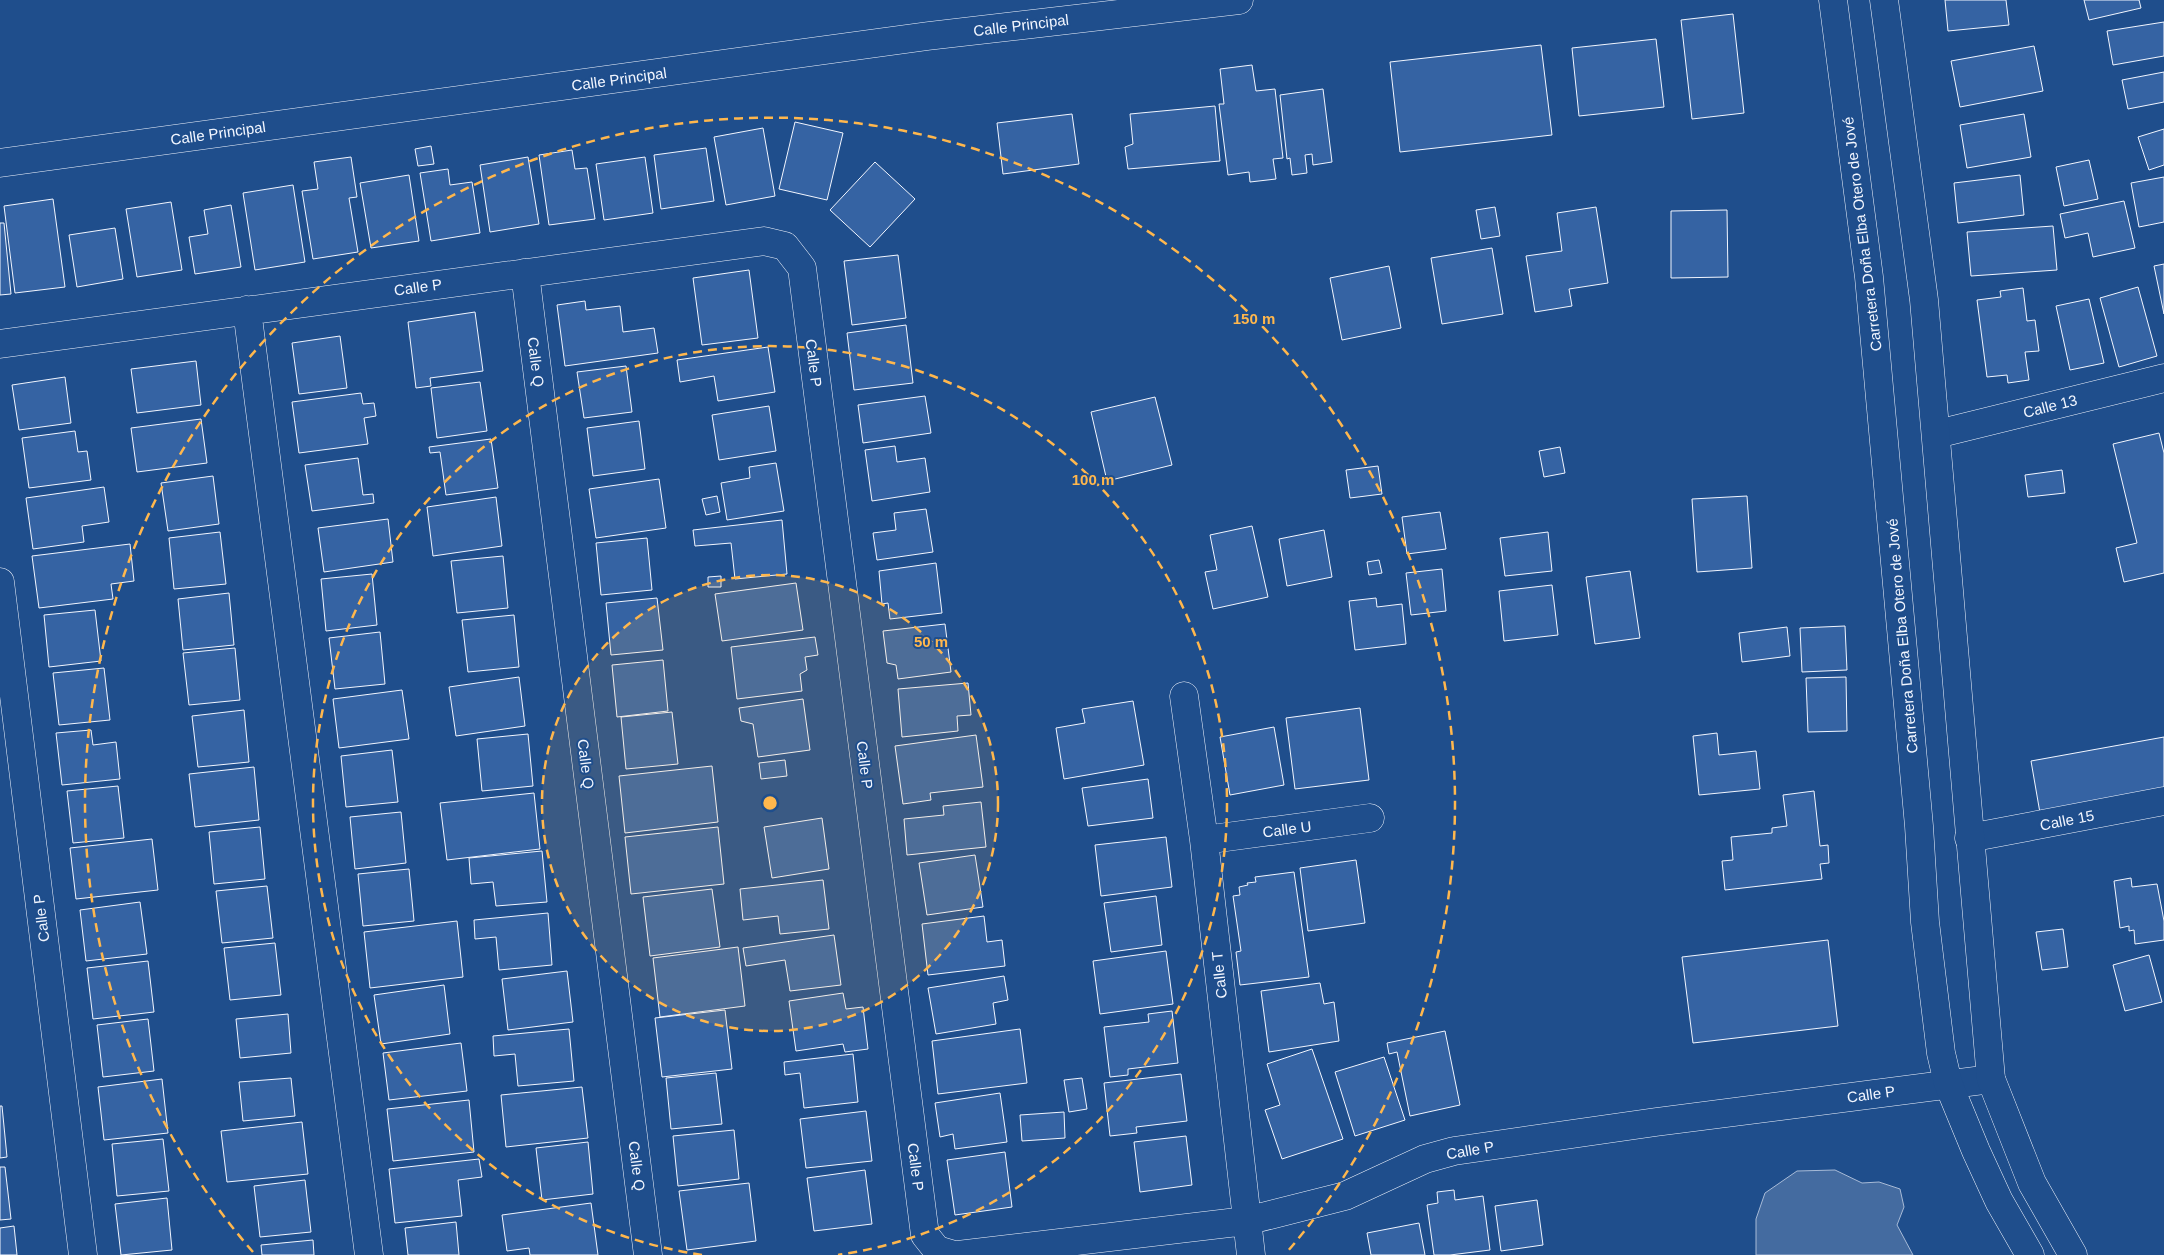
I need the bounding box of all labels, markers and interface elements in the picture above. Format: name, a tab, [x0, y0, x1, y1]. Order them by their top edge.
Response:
street label: Calle Principal	[972, 11, 1070, 39]
street label: Calle Principal	[570, 64, 668, 94]
street label: Carretera Doña Elba Otero de Jové	[1839, 116, 1885, 352]
street label: Calle Principal	[169, 118, 267, 148]
street label: Calle P	[393, 275, 443, 299]
text: 150 m	[1233, 310, 1275, 327]
street label: Calle Q	[525, 336, 547, 388]
street label: Calle P	[803, 338, 825, 388]
street label: Calle 13	[2021, 391, 2079, 421]
text: 100 m	[1072, 471, 1114, 488]
street label: Carretera Doña Elba Otero de Jové	[1883, 518, 1921, 754]
text: 50 m	[914, 633, 948, 650]
street label: Calle Q	[575, 738, 597, 790]
street label: Calle P	[854, 740, 876, 790]
centre of rings	[761, 794, 779, 812]
street label: Calle 15	[2038, 806, 2096, 834]
street label: Calle U	[1262, 818, 1312, 840]
street label: Calle P	[30, 893, 52, 943]
street label: Calle T	[1208, 951, 1230, 999]
street label: Calle P	[1846, 1082, 1896, 1106]
street label: Calle P	[1445, 1137, 1495, 1163]
street label: Calle Q	[626, 1140, 648, 1192]
street label: Calle P	[905, 1142, 927, 1192]

